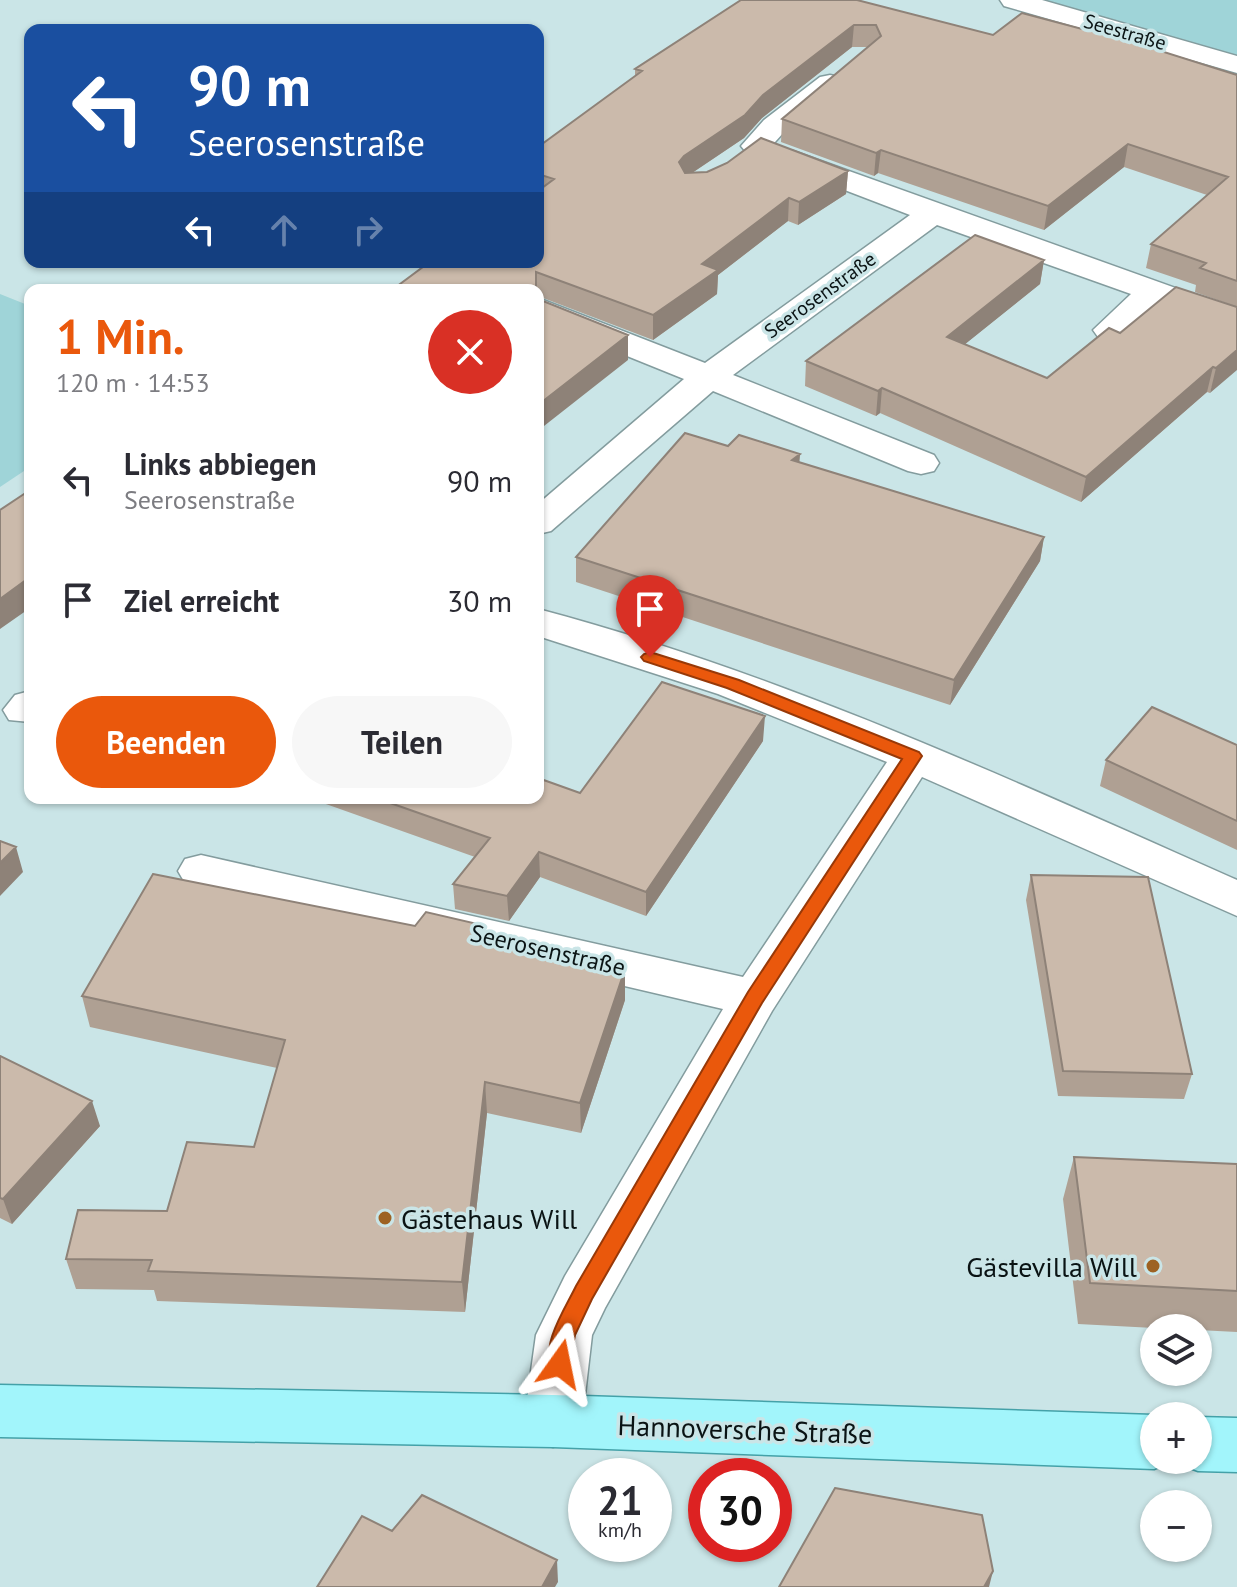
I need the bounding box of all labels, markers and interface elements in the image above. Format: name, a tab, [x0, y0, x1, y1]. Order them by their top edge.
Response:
street label: Seestraße	[1081, 8, 1169, 56]
text: 90 m	[188, 49, 311, 121]
icon: left	[56, 56, 160, 160]
text: Seerosenstraße	[188, 119, 425, 166]
icon: left	[178, 208, 222, 252]
icon: ahead	[262, 208, 306, 252]
icon: right	[346, 208, 390, 252]
street label: Seerosenstraße	[759, 246, 881, 344]
text: 1 Min.	[56, 305, 185, 367]
button: close	[428, 310, 512, 394]
text: 120 m · 14:53	[56, 366, 210, 399]
text: Links abbiegen	[124, 444, 317, 483]
icon: left	[56, 458, 100, 502]
text: 90 m	[447, 461, 512, 500]
text: Seerosenstraße	[124, 483, 295, 516]
pin	[616, 575, 684, 657]
icon: arrive	[56, 578, 100, 622]
text: Ziel erreicht	[124, 581, 279, 620]
text: 30 m	[447, 581, 512, 620]
icon: arrive	[628, 587, 672, 631]
button: Beenden	[56, 696, 276, 788]
button: Teilen	[292, 696, 512, 788]
street label: Seerosenstraße	[468, 917, 628, 983]
place label: Gästehaus Will	[401, 1200, 577, 1237]
marker: Gästehaus Will	[376, 1209, 394, 1227]
place label: Gästevilla Will	[966, 1248, 1137, 1285]
marker: Gästevilla Will	[1144, 1257, 1162, 1275]
map controls	[1140, 1314, 1212, 1562]
button: layers	[1140, 1314, 1212, 1386]
position arrow	[518, 1322, 602, 1406]
button: +	[1140, 1402, 1212, 1474]
street label: Hannoversche Straße	[617, 1406, 873, 1452]
speed limit sign: 30	[688, 1458, 792, 1562]
text: 21	[597, 1474, 643, 1526]
button: −	[1140, 1490, 1212, 1562]
text: km/h	[598, 1517, 642, 1543]

